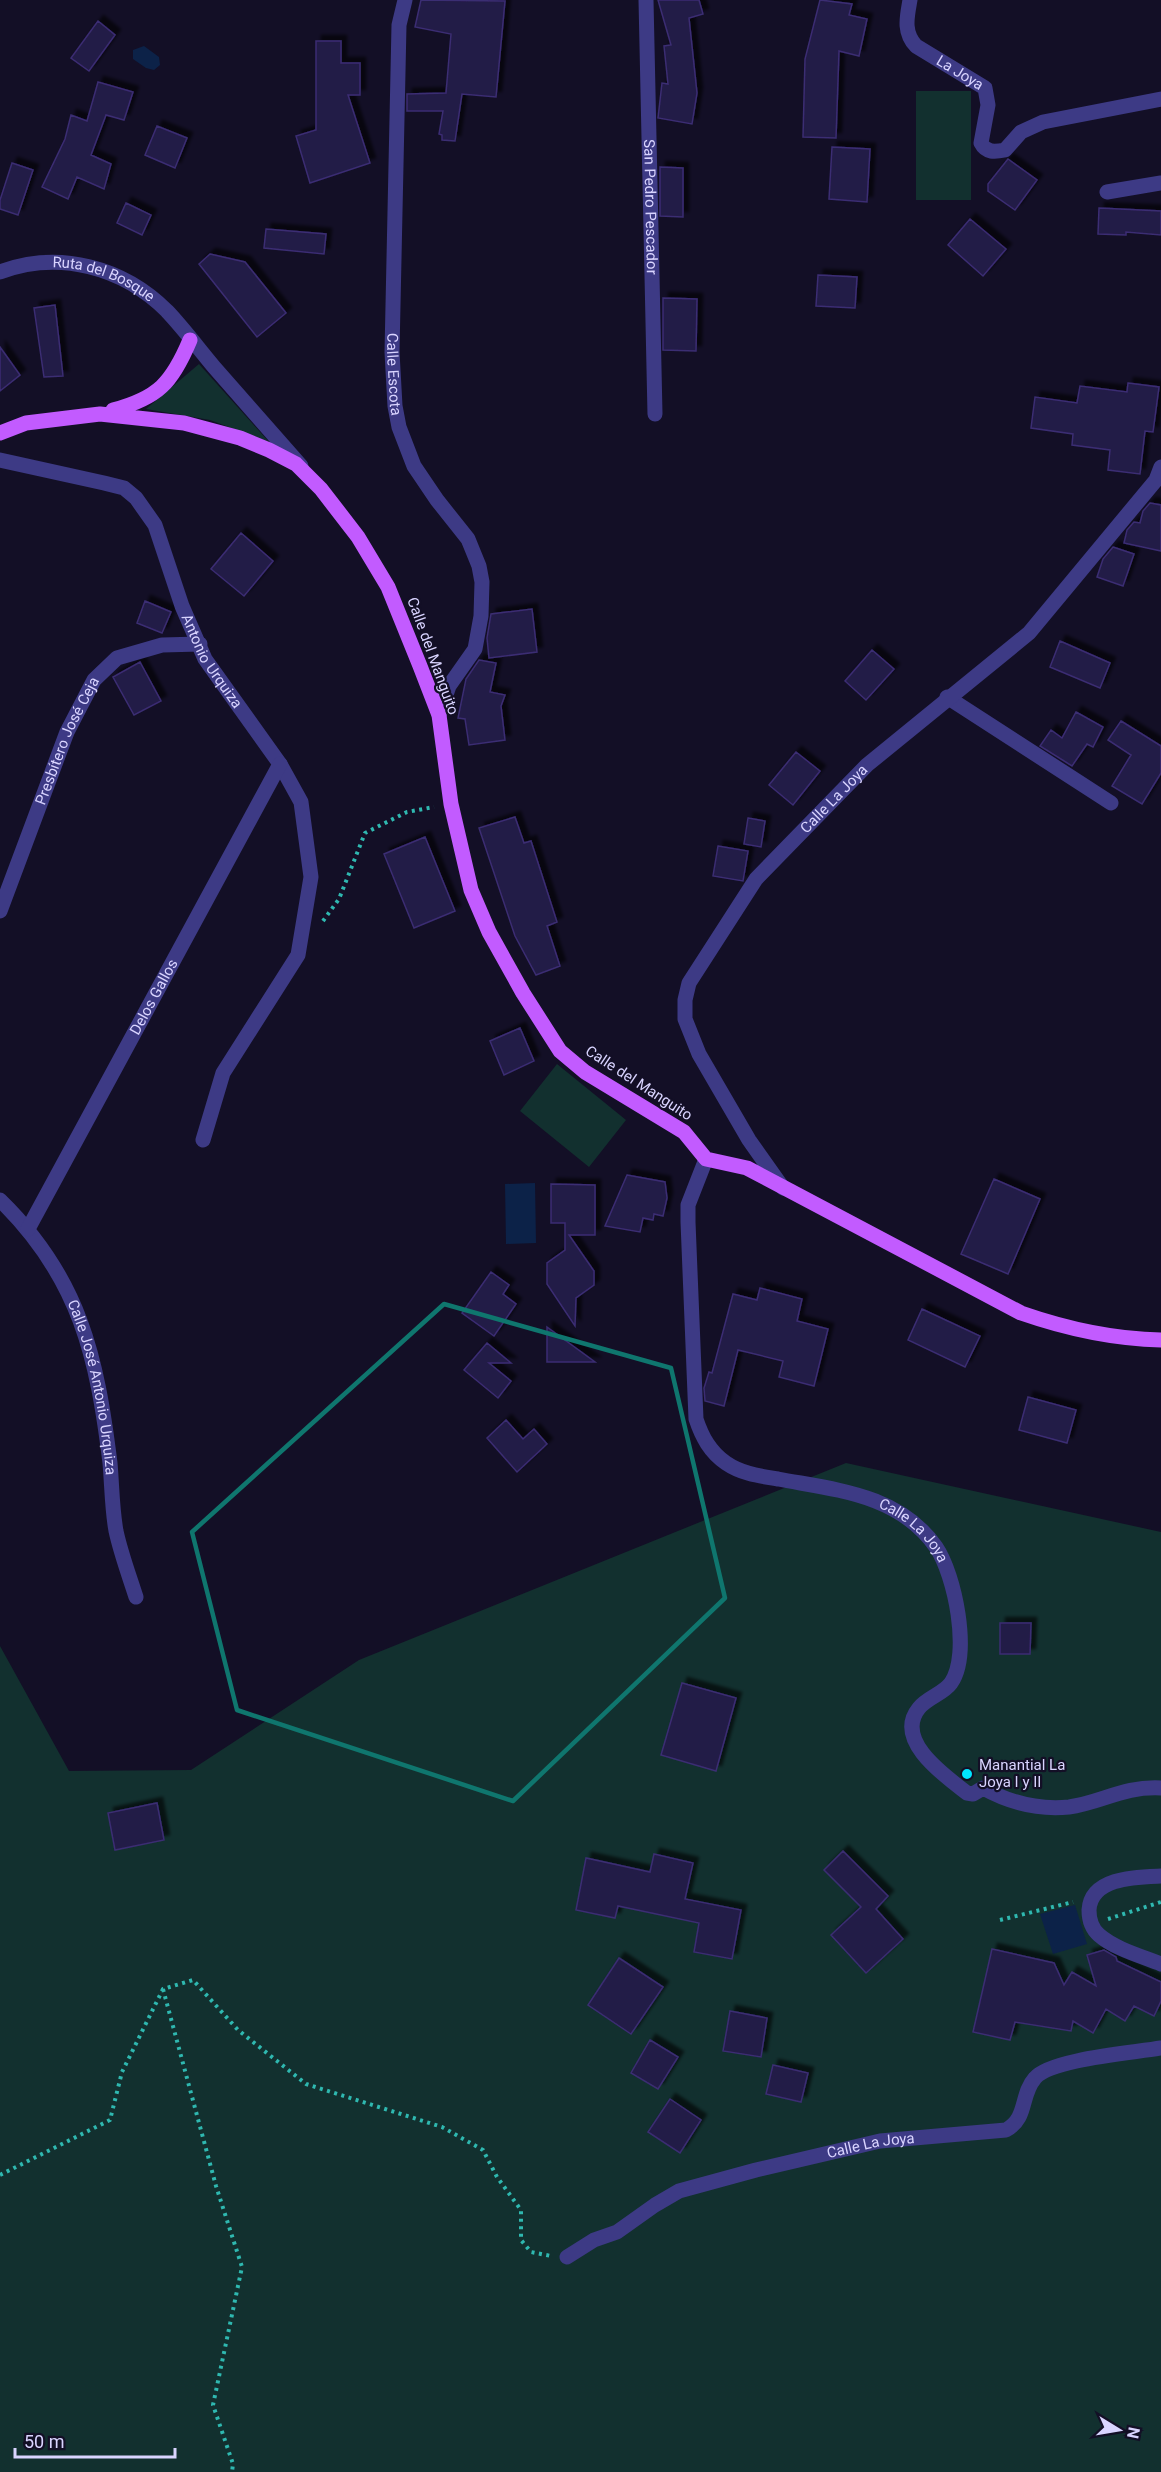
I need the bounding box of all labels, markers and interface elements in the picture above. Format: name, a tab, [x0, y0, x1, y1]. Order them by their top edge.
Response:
street label: La Joya	[933, 52, 987, 94]
street label: San Pedro Pescador	[640, 139, 661, 275]
street label: Ruta del Bosque	[52, 253, 158, 305]
street label: Calle Escota	[383, 333, 406, 417]
street label: Calle del Manguito	[403, 595, 463, 717]
street label: Antonio Urquiza	[178, 611, 246, 712]
street label: Presbítero José Ceja	[31, 674, 103, 807]
street label: Calle La Joya	[797, 761, 871, 837]
street label: Delos Gallos	[126, 956, 182, 1038]
street label: Calle del Manguito	[582, 1042, 696, 1124]
street label: Calle José Antonio Urquiza	[63, 1297, 120, 1476]
street label: Calle La Joya	[876, 1495, 952, 1565]
place label: Manantial La Joya I y II	[979, 1756, 1065, 1791]
marker: Manantial La Joya I y II	[960, 1767, 974, 1781]
street label: Calle La Joya	[825, 2129, 915, 2162]
north arrow	[1089, 2400, 1149, 2460]
scale bar	[15, 2421, 176, 2459]
text: N	[1123, 2425, 1144, 2440]
text: 50 m	[24, 2431, 64, 2452]

